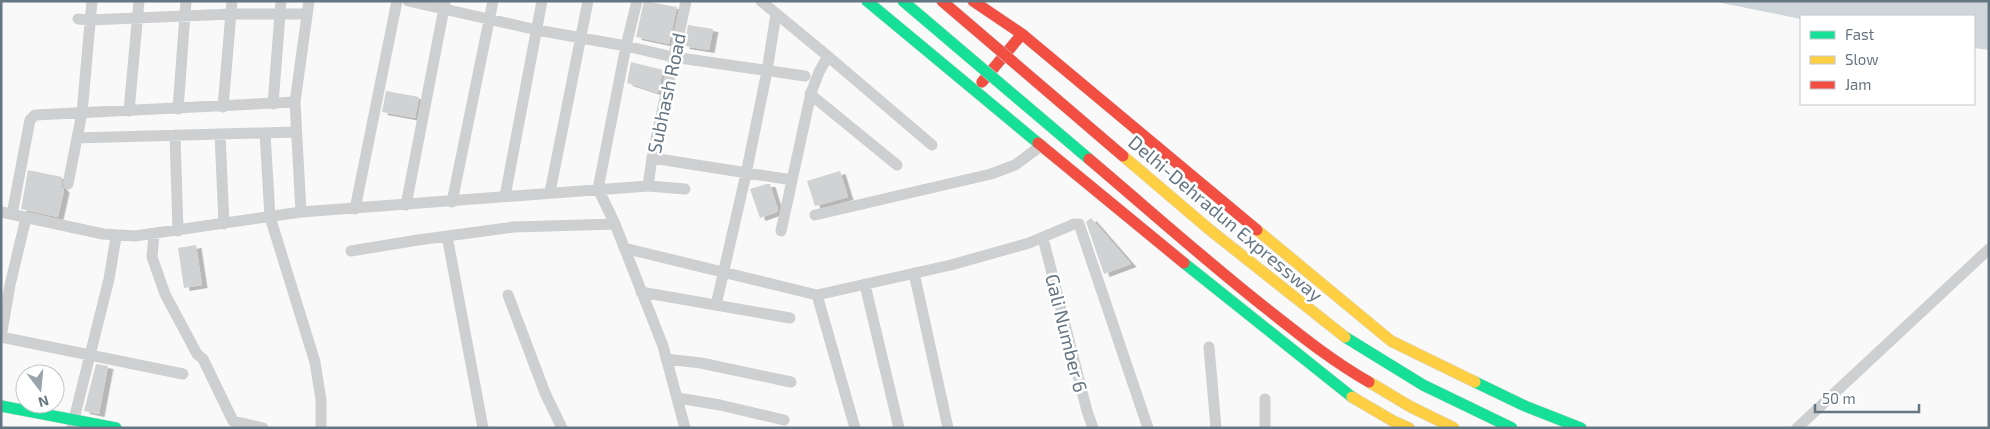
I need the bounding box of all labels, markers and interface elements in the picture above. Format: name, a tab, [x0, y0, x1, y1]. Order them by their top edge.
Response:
legend	[1800, 15, 1975, 105]
text: Fast	[1845, 25, 1875, 43]
street label: Subhash Road	[642, 31, 690, 155]
text: Slow	[1845, 50, 1879, 68]
text: Jam	[1845, 75, 1871, 93]
street label: Delhi-Dehradun Expressway	[1124, 130, 1328, 306]
street label: Gali Number 6	[1041, 271, 1093, 395]
north arrow	[15, 364, 65, 414]
scale bar	[1815, 382, 1919, 414]
text: 50 m	[1822, 389, 1856, 407]
text: N	[37, 392, 51, 412]

